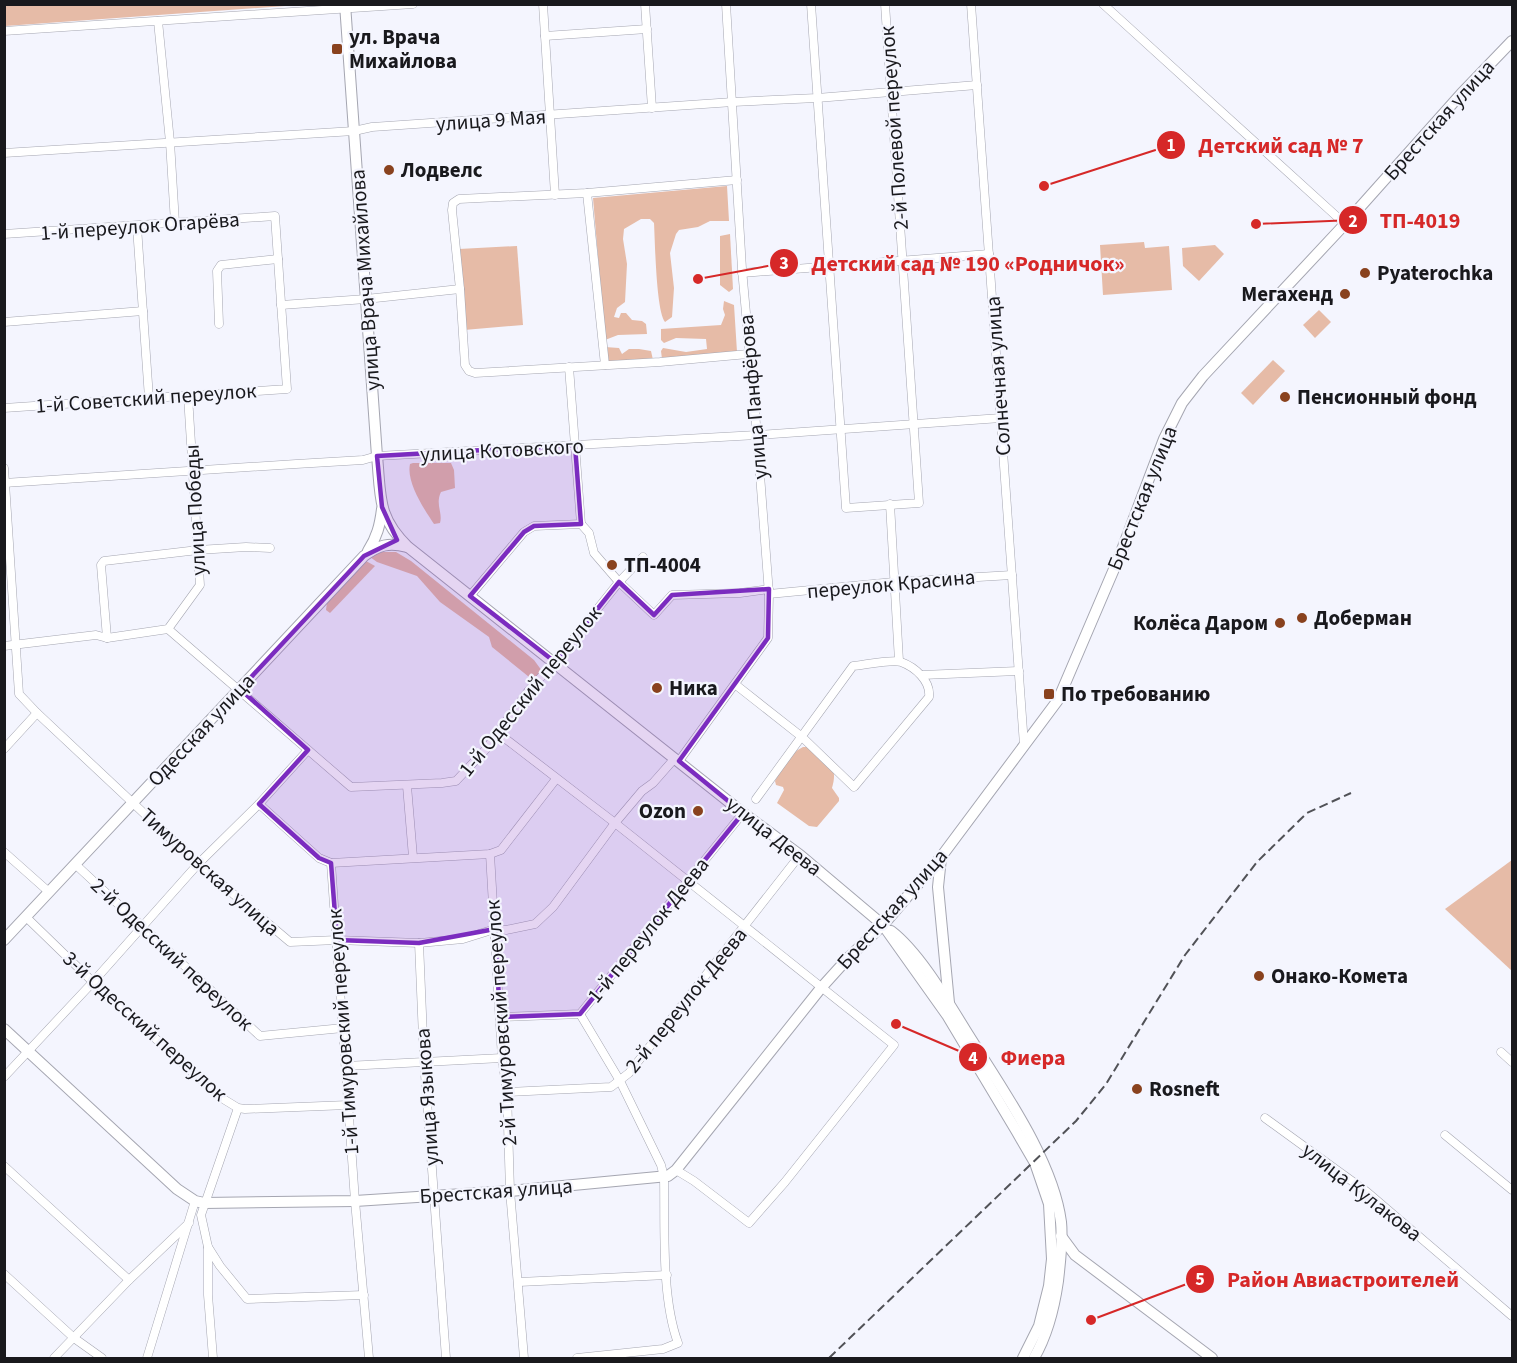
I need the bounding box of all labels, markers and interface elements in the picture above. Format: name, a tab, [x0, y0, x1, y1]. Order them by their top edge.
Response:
place label: ул. Врача Михайлова	[349, 22, 457, 76]
street label: 2-й Полевой переулок	[872, 24, 916, 231]
marker: ул. Врача Михайлова	[330, 42, 344, 56]
street label: Брестская улица	[1377, 53, 1501, 187]
street label: улица 9 Мая	[435, 101, 547, 139]
callout: Детский сад № 7	[1156, 125, 1376, 165]
text: Детский сад № 7	[1198, 130, 1364, 162]
text: 1	[1166, 133, 1176, 158]
place label: Лодвелс	[400, 155, 483, 185]
marker: Лодвелс	[382, 163, 396, 177]
street label: улица Врача Михайлова	[342, 168, 388, 392]
callout: ТП-4019	[1338, 200, 1472, 240]
street label: 1-й переулок Огарёва	[39, 204, 241, 248]
text: ТП-4019	[1380, 205, 1460, 237]
text: 2	[1348, 209, 1358, 234]
callout: Детский сад № 190 «Родничок»	[769, 243, 1137, 283]
text: Детский сад № 190 «Родничок»	[811, 248, 1125, 280]
text: 3	[779, 251, 789, 276]
place label: Pyaterochka	[1377, 258, 1493, 288]
marker: Pyaterochka	[1358, 266, 1372, 280]
place label: Мегахенд	[1241, 279, 1334, 309]
marker: Мегахенд	[1338, 287, 1352, 301]
street label: Солнечная улица	[977, 295, 1019, 457]
street label: улица Панфёрова	[731, 313, 775, 481]
street label: 1-й Советский переулок	[35, 375, 258, 421]
place label: Пенсионный фонд	[1297, 382, 1477, 412]
marker: Пенсионный фонд	[1278, 390, 1292, 404]
street label: Брестская улица	[1099, 421, 1185, 575]
street label: улица Котовского	[419, 431, 585, 469]
street label: улица Победы	[177, 444, 213, 576]
place label: ТП-4004	[624, 550, 701, 580]
marker: ТП-4004	[605, 558, 619, 572]
street label: переулок Красина	[806, 562, 976, 606]
street label: 1-й Одесский переулок	[452, 599, 609, 783]
place label: Доберман	[1314, 603, 1412, 633]
place label: Колёса Даром	[1133, 608, 1268, 638]
marker: Доберман	[1295, 611, 1309, 625]
marker: Колёса Даром	[1273, 616, 1287, 630]
street label: Одесская улица	[141, 667, 261, 793]
place label: Ника	[669, 673, 718, 703]
place label: По требованию	[1061, 679, 1210, 709]
marker: Ника	[650, 681, 664, 695]
marker: По требованию	[1042, 687, 1056, 701]
street label: улица Деева	[719, 789, 829, 883]
place label: Ozon	[639, 796, 686, 826]
street label: Тимуровская улица	[133, 801, 287, 943]
marker: Ozon	[691, 804, 705, 818]
street label: Брестская улица	[830, 842, 954, 976]
street label: 1-й переулок Деева	[580, 851, 716, 1009]
street label: 2-й Одесский переулок	[84, 871, 260, 1038]
street label: 2-й Тимуровский переулок	[477, 898, 525, 1147]
street label: 1-й Тимуровский переулок	[319, 907, 367, 1156]
street label: 2-й переулок Деева	[618, 921, 754, 1079]
street label: 3-й Одесский переулок	[56, 944, 234, 1109]
place label: Онако-Комета	[1271, 961, 1408, 991]
marker: Онако-Комета	[1252, 969, 1266, 983]
street label: улица Языкова	[407, 1027, 447, 1167]
callout: Фиера	[958, 1037, 1077, 1077]
text: Фиера	[1001, 1042, 1066, 1074]
text: 4	[968, 1046, 978, 1071]
place label: Rosneft	[1149, 1074, 1220, 1104]
marker: Rosneft	[1130, 1082, 1144, 1096]
street label: улица Кулакова	[1296, 1136, 1428, 1248]
street label: Брестская улица	[418, 1171, 574, 1211]
callout: Район Авиастроителей	[1185, 1259, 1471, 1299]
text: Район Авиастроителей	[1227, 1264, 1459, 1296]
text: 5	[1195, 1267, 1205, 1292]

